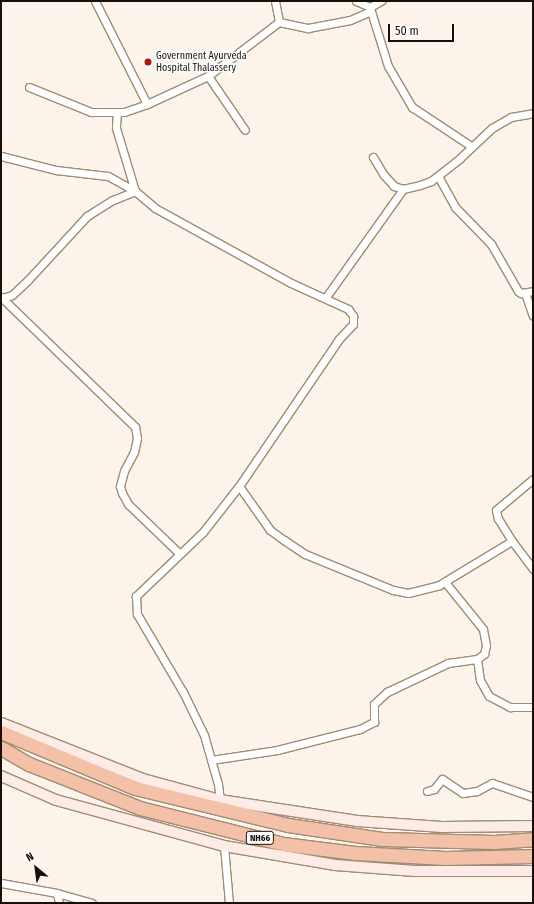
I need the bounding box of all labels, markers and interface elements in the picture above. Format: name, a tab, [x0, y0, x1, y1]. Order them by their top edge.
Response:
scale bar	[390, 16, 456, 42]
text: 50 m	[395, 24, 419, 38]
place label: Government Ayurveda Hospital Thalassery	[156, 50, 247, 74]
marker: Government Ayurveda Hospital Thalassery	[143, 57, 153, 67]
road number: NH66	[245, 831, 275, 845]
north arrow	[16, 848, 56, 888]
text: N	[24, 850, 36, 864]

